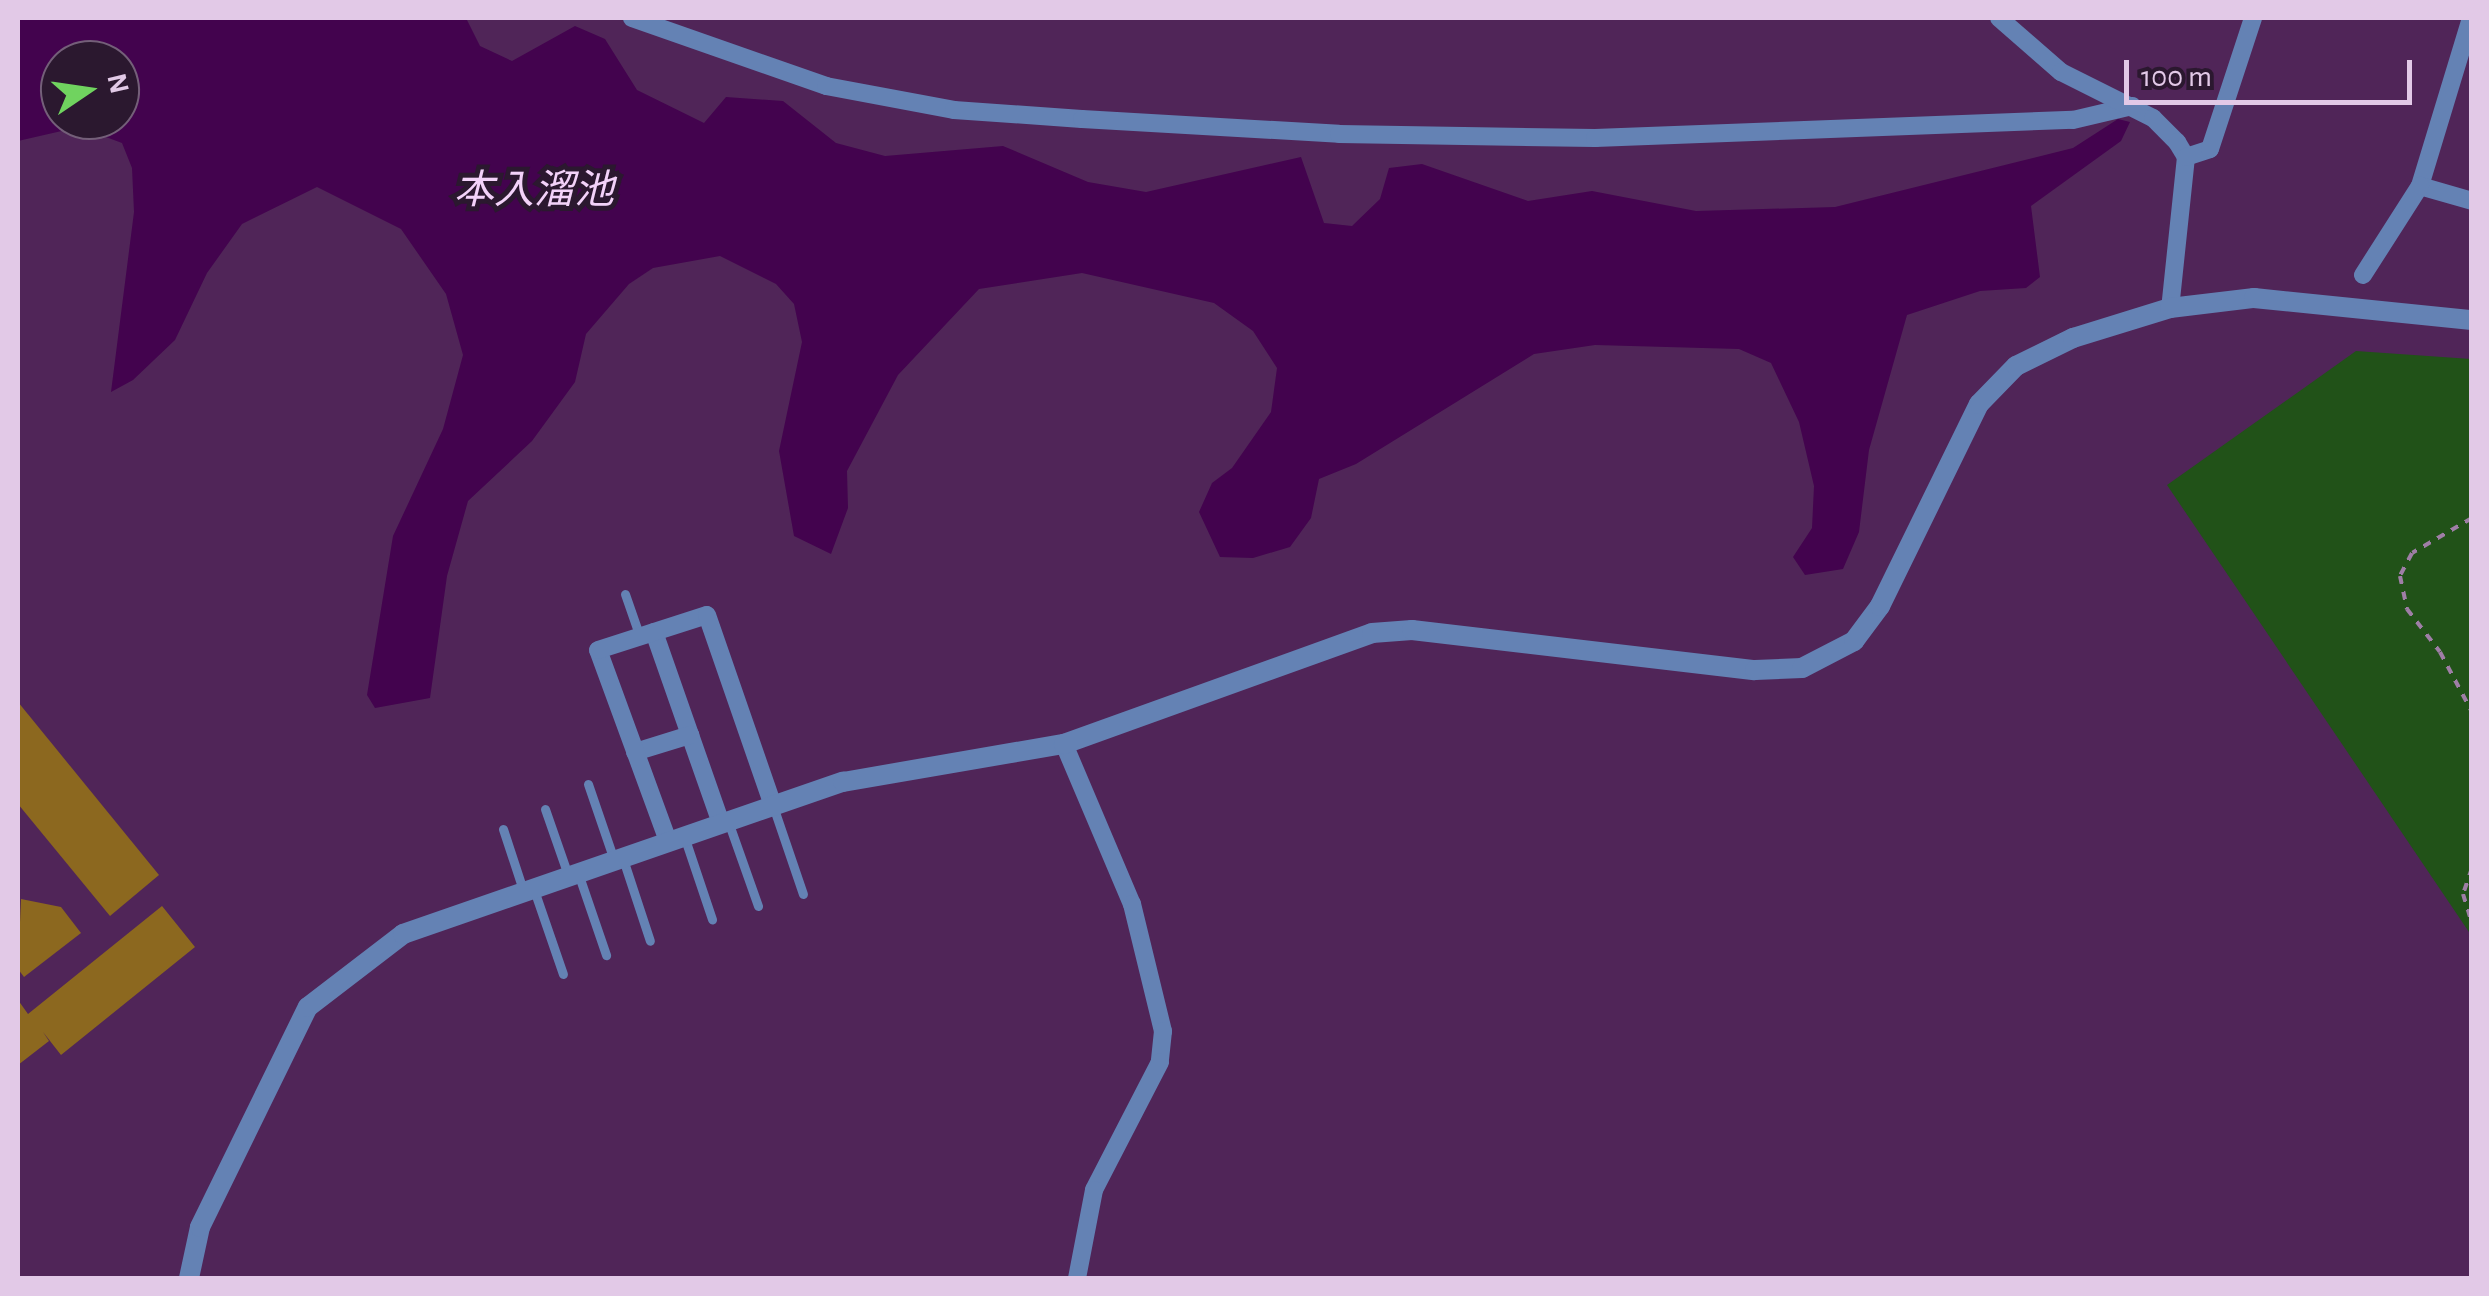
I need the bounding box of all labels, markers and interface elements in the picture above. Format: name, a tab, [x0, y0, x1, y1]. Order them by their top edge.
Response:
north arrow	[40, 40, 140, 140]
scale bar	[2129, 40, 2416, 102]
text: 100 m	[2141, 62, 2212, 92]
text: N	[101, 71, 133, 96]
water label: 本入溜池	[454, 167, 614, 215]

